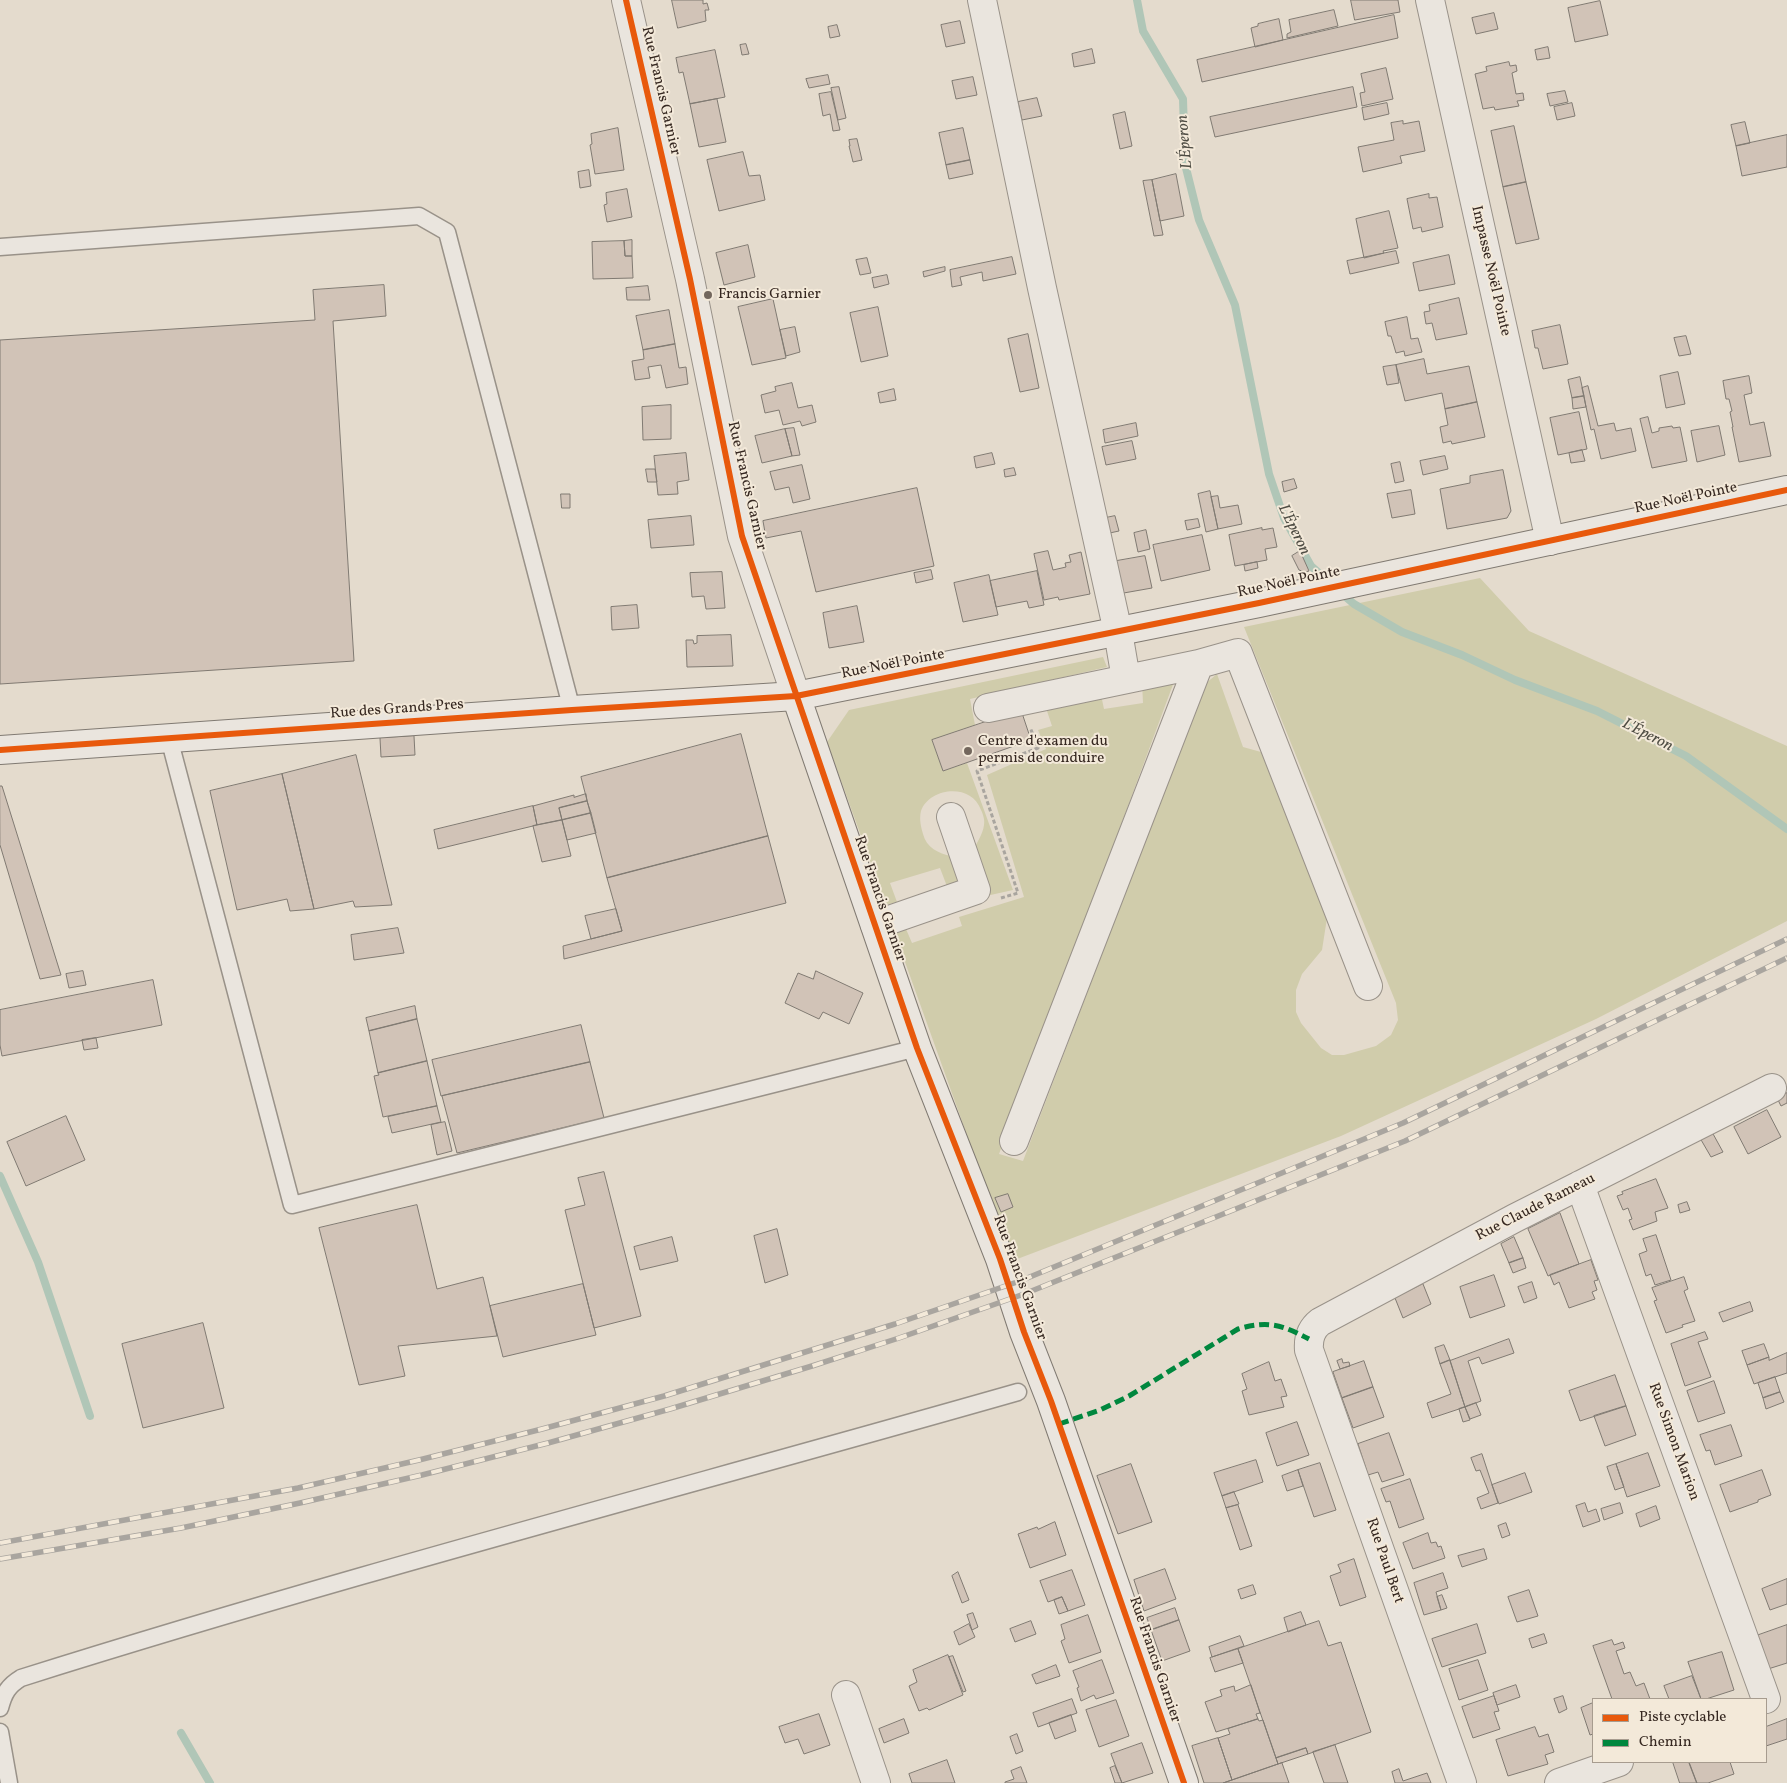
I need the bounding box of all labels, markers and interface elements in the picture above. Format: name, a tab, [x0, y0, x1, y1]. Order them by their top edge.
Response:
street label: Rue Francis Garnier	[636, 25, 684, 157]
water label: L'Éperon	[1174, 114, 1198, 170]
street label: Impasse Noël Pointe	[1466, 204, 1514, 338]
place label: Francis Garnier	[718, 286, 821, 304]
marker: Francis Garnier	[702, 289, 714, 301]
street label: Rue Francis Garnier	[722, 420, 770, 552]
street label: Rue Noël Pointe	[1633, 479, 1739, 519]
water label: L'Éperon	[1273, 501, 1313, 559]
street label: Rue Noël Pointe	[1236, 563, 1342, 603]
street label: Rue Noël Pointe	[840, 646, 946, 684]
street label: Rue des Grands Pres	[330, 696, 464, 724]
water label: L'Éperon	[1619, 715, 1675, 757]
place label: Centre d'examen du permis de conduire	[978, 733, 1108, 768]
marker: Centre d'examen du permis de conduire	[962, 745, 974, 757]
street label: Rue Francis Garnier	[849, 834, 909, 964]
street label: Rue Claude Rameau	[1473, 1170, 1599, 1246]
street label: Rue Francis Garnier	[988, 1213, 1050, 1343]
street label: Rue Simon Marion	[1643, 1381, 1703, 1503]
street label: Rue Paul Bert	[1361, 1516, 1407, 1606]
street label: Rue Francis Garnier	[1124, 1595, 1184, 1725]
legend	[1592, 1698, 1767, 1763]
text: Piste cyclable	[1639, 1707, 1726, 1728]
text: Chemin	[1639, 1732, 1692, 1753]

